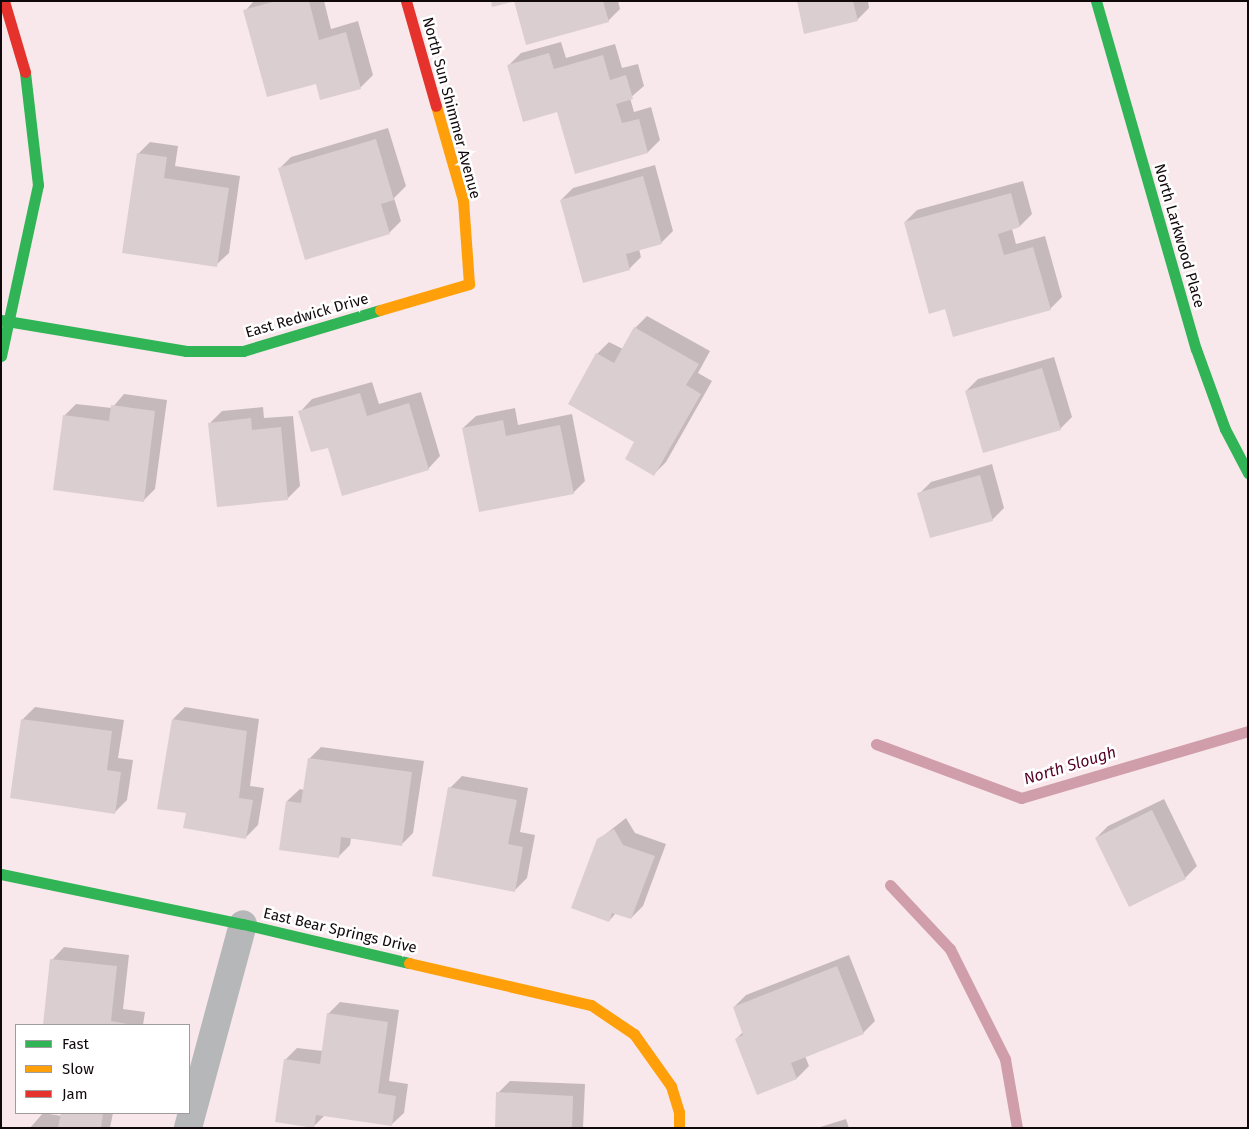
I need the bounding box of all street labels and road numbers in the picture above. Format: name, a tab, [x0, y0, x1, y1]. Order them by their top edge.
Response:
street label: North Sun Shimmer Avenue	[418, 15, 484, 201]
street label: North Larkwood Place	[1150, 162, 1208, 310]
street label: East Redwick Drive	[243, 290, 371, 342]
street label: East Bear Springs Drive	[261, 905, 419, 957]

